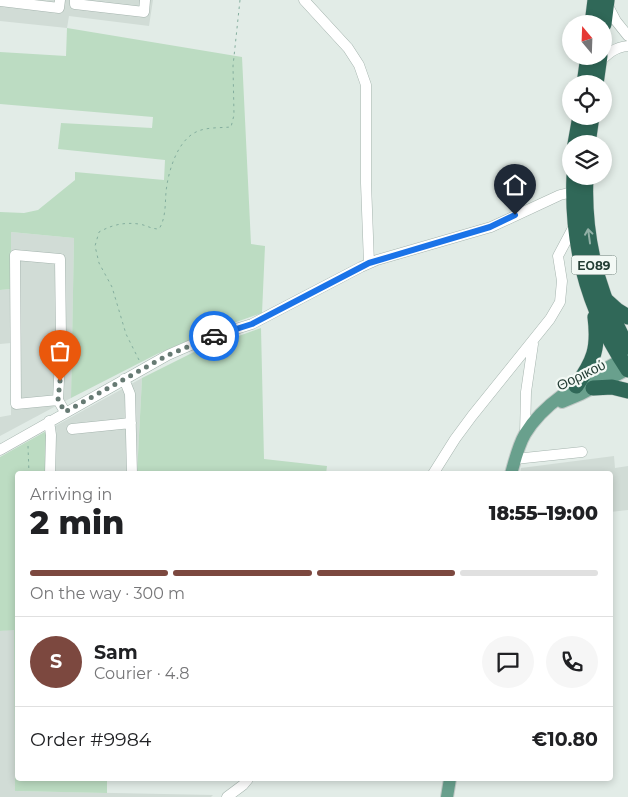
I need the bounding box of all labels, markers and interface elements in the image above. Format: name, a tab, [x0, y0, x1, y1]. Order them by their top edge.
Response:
north arrow	[562, 15, 612, 65]
map controls	[562, 15, 612, 185]
button: locate	[562, 75, 612, 125]
button: layers	[562, 135, 612, 185]
pin	[494, 164, 536, 215]
icon: home	[501, 171, 529, 199]
one-way arrow	[584, 228, 594, 244]
road number: ΕΟ89	[572, 256, 616, 274]
courier	[189, 311, 239, 361]
icon: car	[200, 322, 228, 350]
pin	[39, 330, 81, 381]
icon: bag	[46, 337, 74, 365]
street label: Θορικού	[554, 356, 608, 394]
text: Arriving in	[30, 485, 112, 504]
text: 18:55–19:00	[489, 502, 598, 525]
text: 2 min	[30, 503, 124, 542]
text: On the way · 300 m	[30, 584, 185, 603]
button: chat	[482, 636, 534, 688]
button: phone	[546, 636, 598, 688]
text: Sam	[94, 641, 138, 664]
text: S	[50, 650, 62, 673]
text: Courier · 4.8	[94, 664, 190, 683]
text: Order #9984	[30, 728, 151, 751]
text: €10.80	[532, 728, 598, 751]

